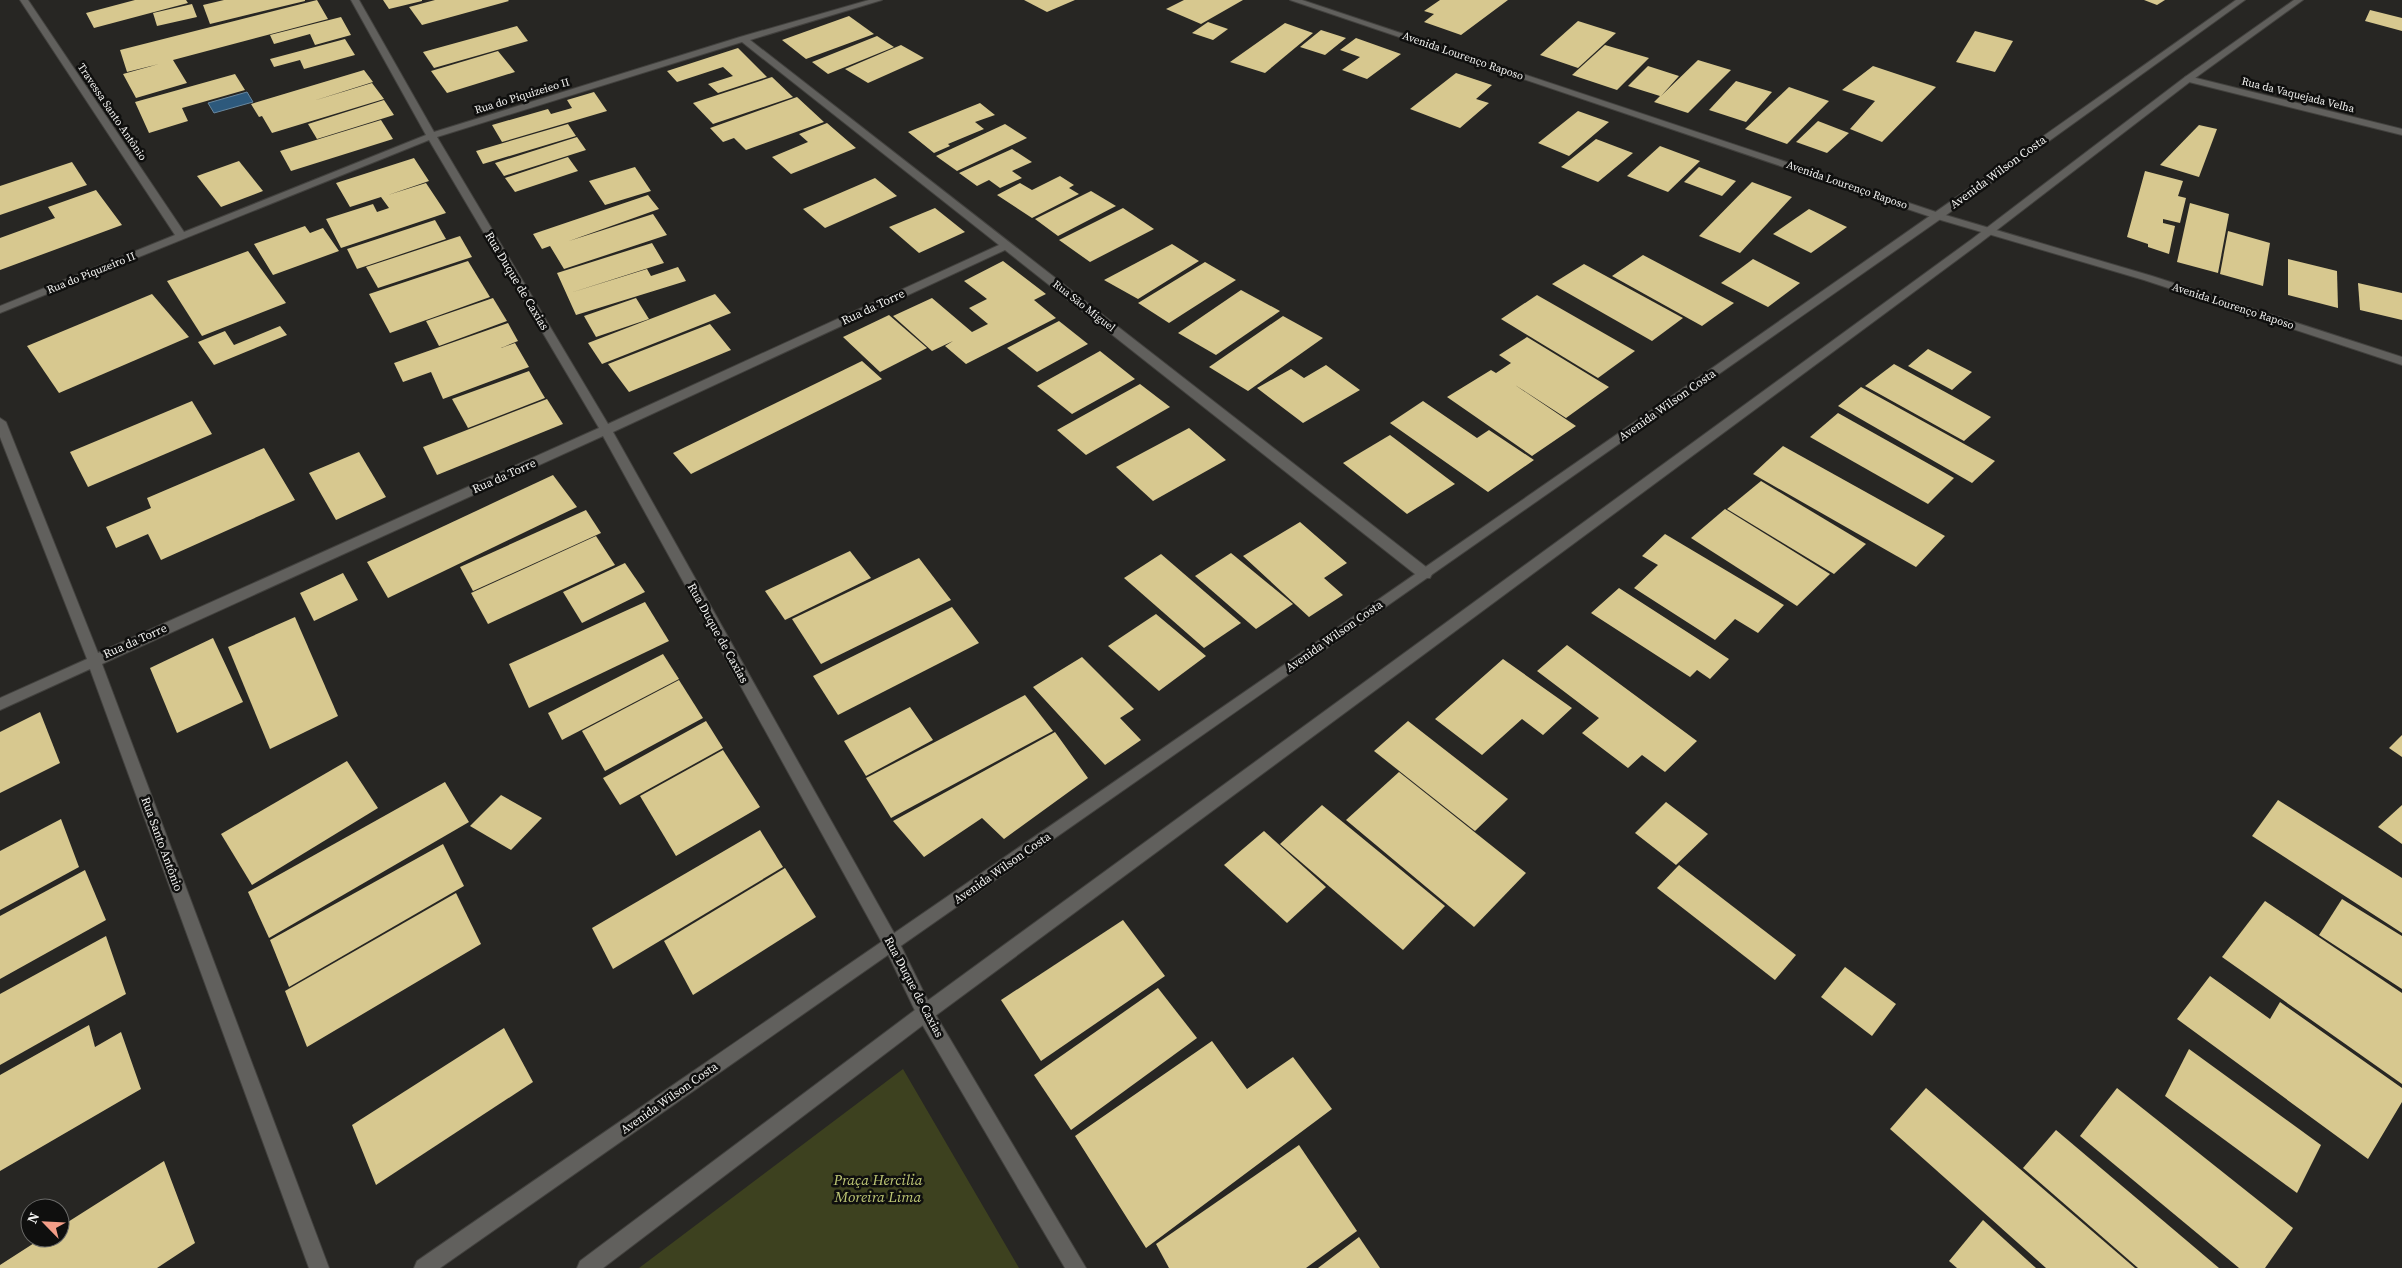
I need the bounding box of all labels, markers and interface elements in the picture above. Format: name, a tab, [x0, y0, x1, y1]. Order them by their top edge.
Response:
street label: Avenida Lourenço Raposo	[1400, 28, 1526, 84]
street label: Travessa Santo Antônio	[74, 60, 150, 164]
street label: Rua do Piquizeieo II	[473, 74, 571, 118]
street label: Rua da Vaquejada Velha	[2240, 74, 2356, 116]
street label: Avenida Wilson Costa	[1947, 131, 2050, 212]
street label: Avenida Lourenço Raposo	[1784, 157, 1910, 213]
street label: Rua Duque de Caxias	[481, 229, 553, 333]
street label: Rua do Piquzeiro II	[45, 248, 137, 298]
street label: Rua São Miguel	[1050, 277, 1118, 335]
street label: Avenida Lourenço Raposo	[2170, 279, 2296, 333]
street label: Rua da Torre	[839, 285, 907, 329]
street label: Avenida Wilson Costa	[1615, 365, 1719, 445]
street label: Rua da Torre	[470, 455, 538, 497]
street label: Rua Duque de Caxias	[684, 580, 752, 686]
street label: Avenida Wilson Costa	[1282, 596, 1386, 676]
street label: Rua da Torre	[101, 620, 169, 662]
street label: Rua Santo Antônio	[137, 795, 187, 894]
street label: Avenida Wilson Costa	[950, 828, 1054, 908]
street label: Rua Duque de Caxias	[881, 934, 947, 1040]
street label: Avenida Wilson Costa	[617, 1058, 721, 1138]
park label: Praça Hercilia Moreira Lima	[833, 1169, 923, 1207]
north arrow	[20, 1198, 70, 1248]
text: N	[22, 1209, 44, 1226]

